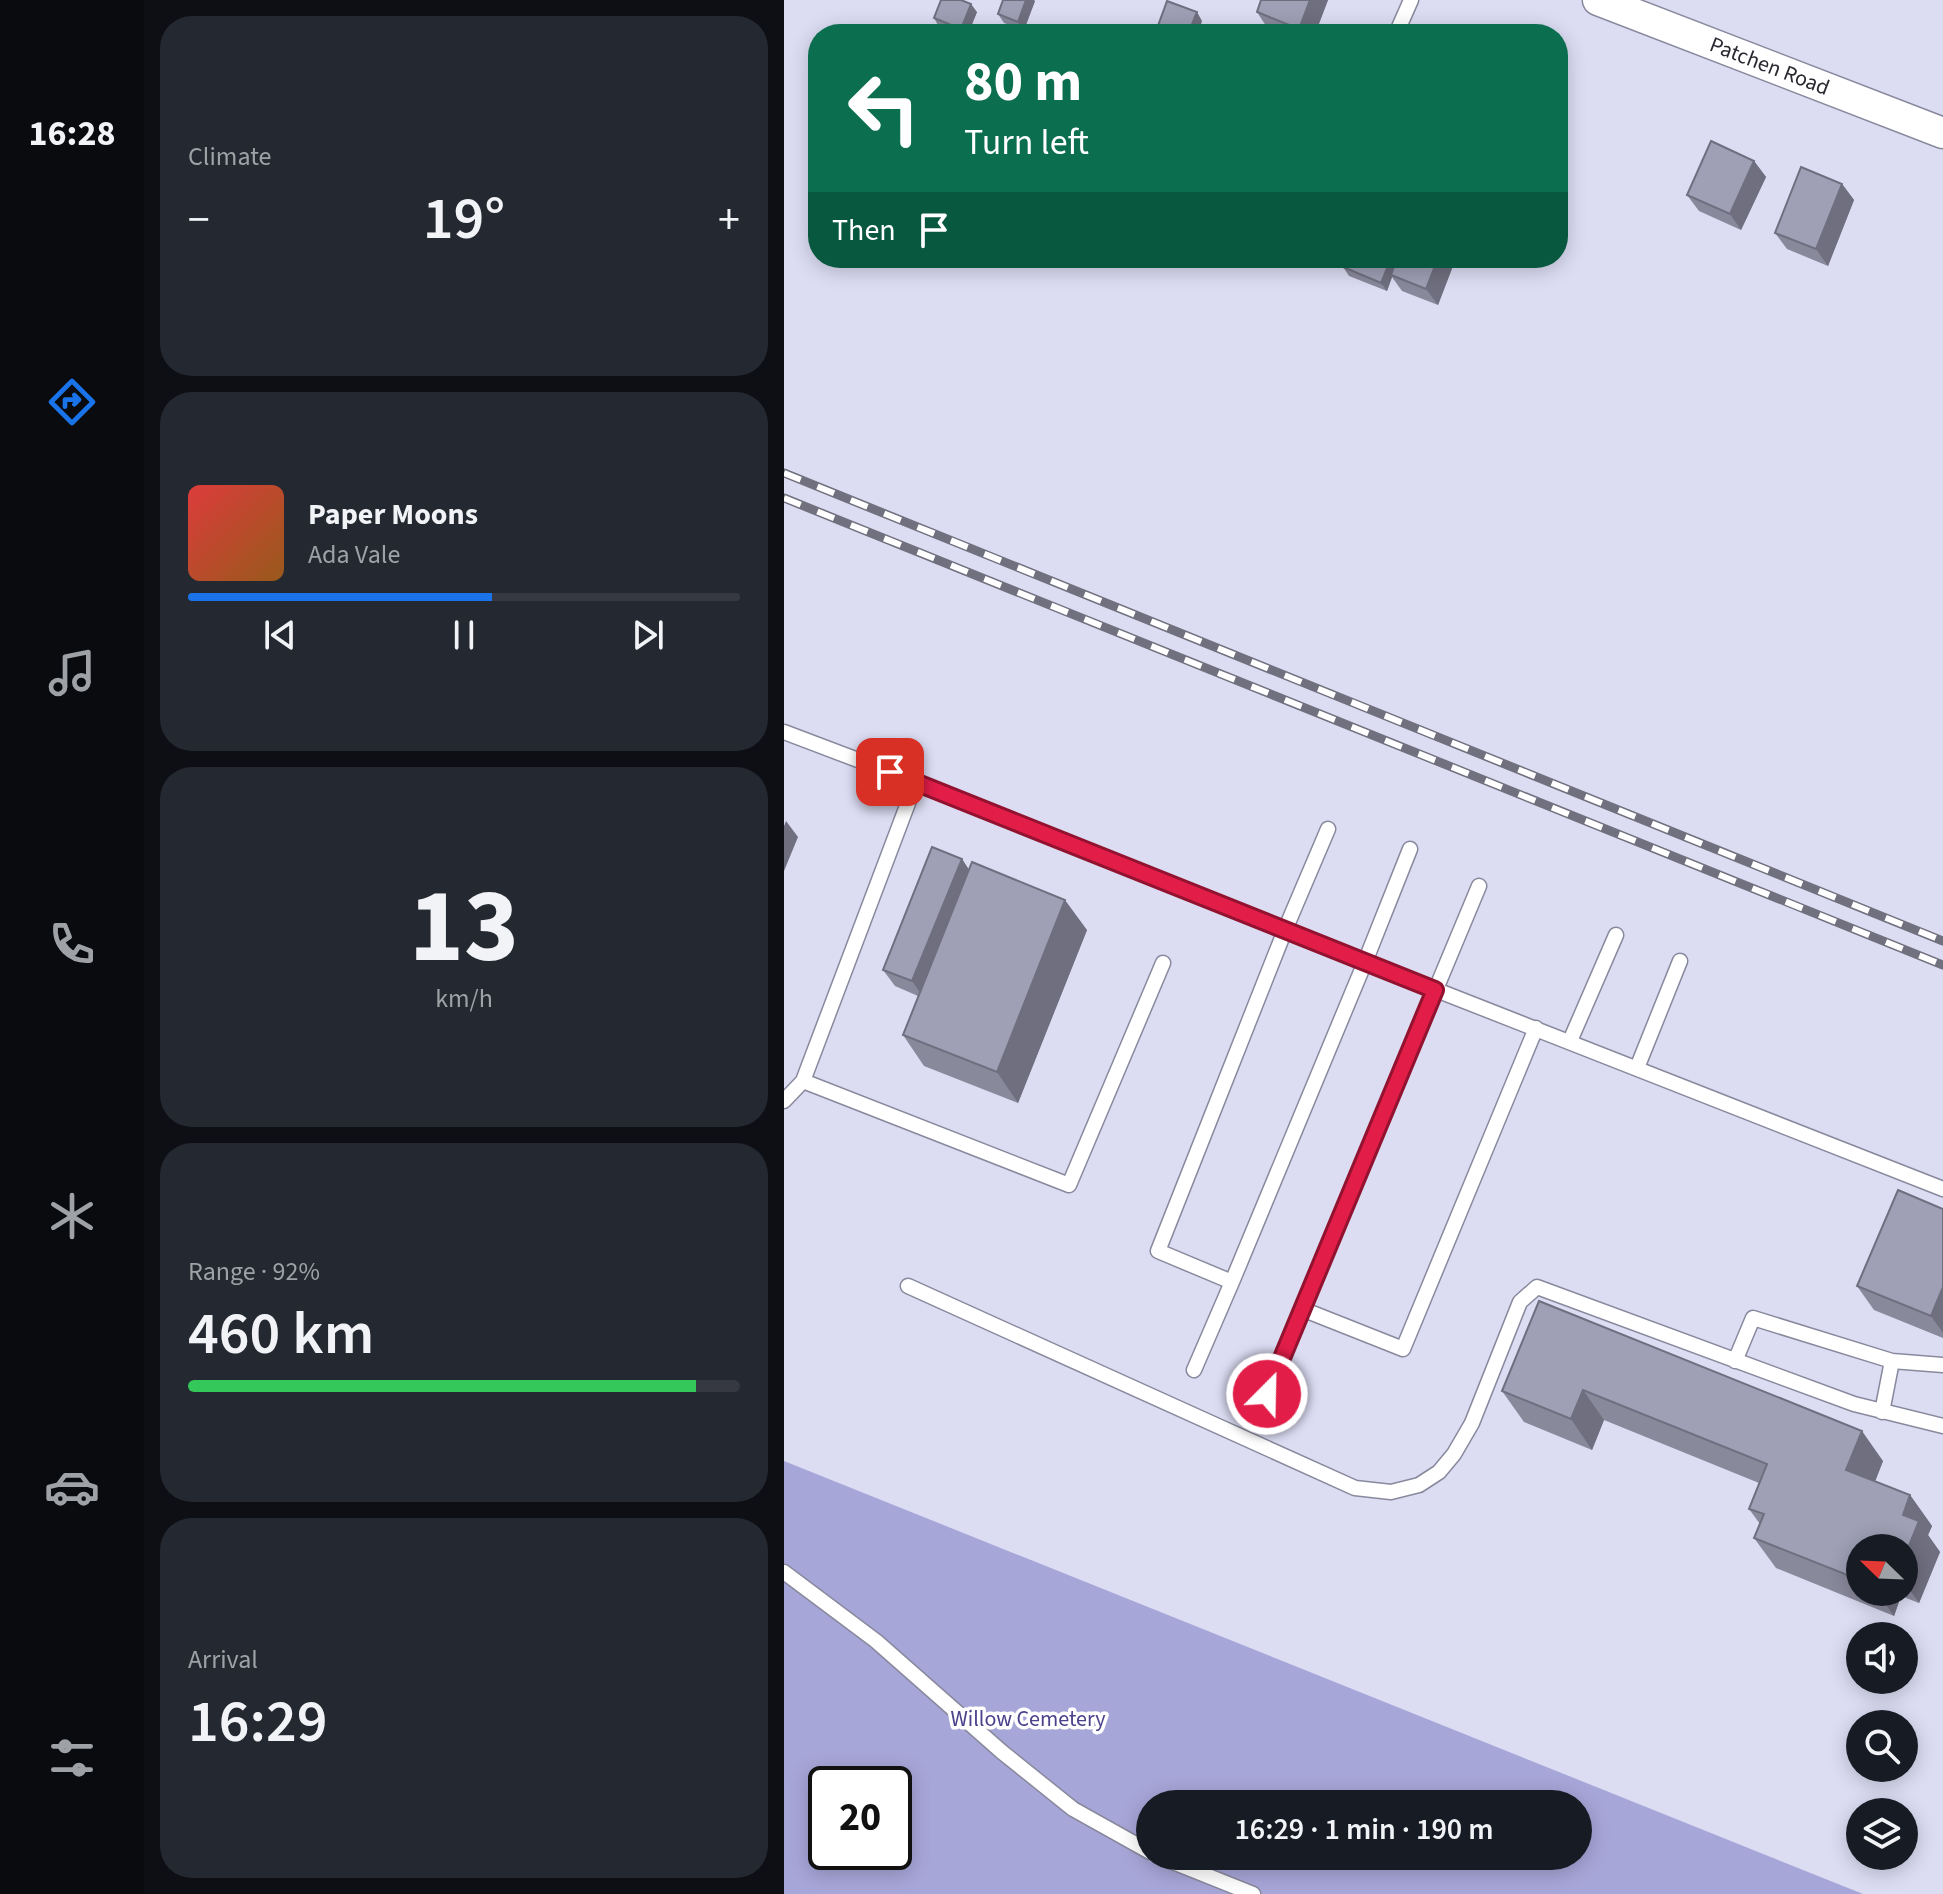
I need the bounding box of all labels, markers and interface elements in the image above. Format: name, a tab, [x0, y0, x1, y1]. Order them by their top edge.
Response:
street label: Patchen Road	[1705, 29, 1834, 104]
text: 80 m	[964, 43, 1082, 122]
icon: left	[832, 56, 936, 160]
text: 16:28	[29, 108, 115, 159]
text: Turn left	[964, 117, 1089, 168]
text: Climate	[188, 138, 272, 175]
text: 19°	[423, 177, 505, 262]
text: −	[188, 189, 210, 252]
text: +	[718, 189, 740, 252]
icon: arrive	[912, 208, 956, 252]
text: Then	[832, 209, 896, 252]
icon: directions	[44, 374, 100, 430]
text: Paper Moons	[308, 493, 478, 536]
text: Ada Vale	[308, 536, 400, 573]
icon: previous	[258, 613, 302, 657]
icon: pause	[442, 613, 486, 657]
icon: next	[626, 613, 670, 657]
icon: music	[44, 645, 100, 701]
pin	[856, 738, 924, 806]
icon: arrive	[868, 750, 912, 794]
text: 13	[409, 854, 519, 1002]
icon: phone	[44, 916, 100, 972]
text: km/h	[435, 980, 493, 1017]
icon: climate	[44, 1188, 100, 1244]
text: Range · 92%	[188, 1253, 320, 1290]
text: 460 km	[188, 1292, 374, 1377]
position arrow	[1225, 1352, 1309, 1436]
icon: car	[44, 1459, 100, 1515]
north arrow	[1846, 1534, 1918, 1606]
map controls	[1846, 1534, 1918, 1870]
button: sound	[1846, 1622, 1918, 1694]
text: Arrival	[188, 1641, 258, 1678]
text: 16:29	[188, 1680, 328, 1765]
park label: Willow Cemetery	[951, 1703, 1106, 1735]
button: search	[1846, 1710, 1918, 1782]
icon: filters	[44, 1730, 100, 1786]
speed limit sign: 20	[808, 1766, 912, 1870]
button: layers	[1846, 1798, 1918, 1870]
text: 16:29 · 1 min · 190 m	[1234, 1808, 1494, 1851]

